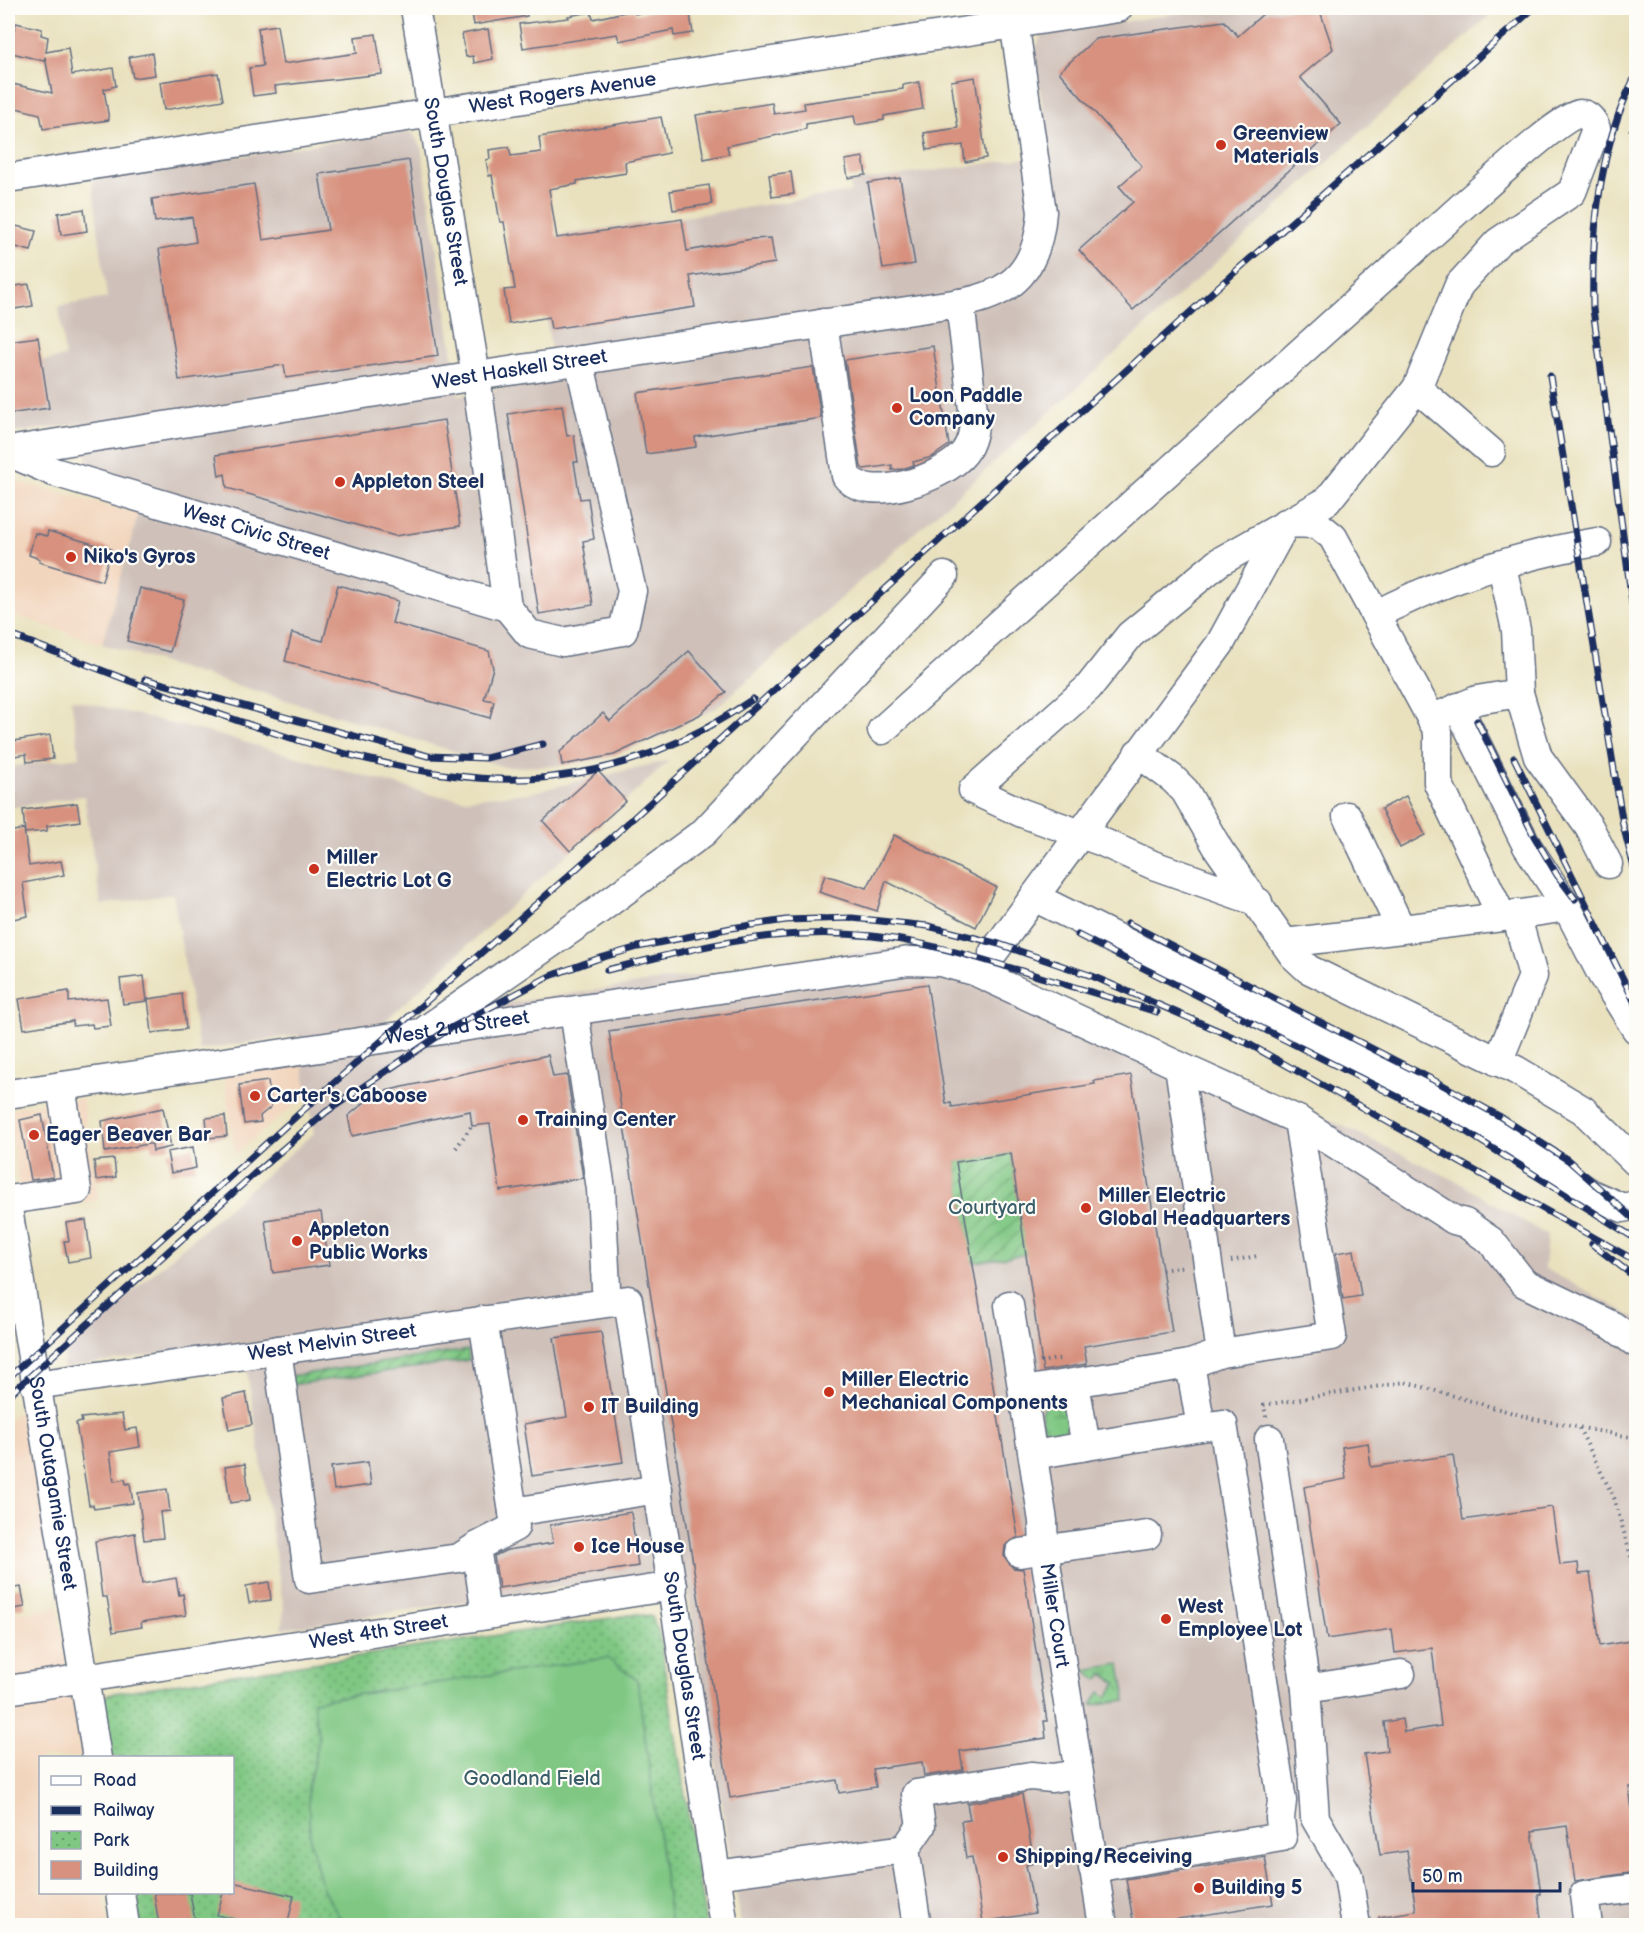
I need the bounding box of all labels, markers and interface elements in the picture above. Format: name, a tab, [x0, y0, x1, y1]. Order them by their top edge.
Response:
street label: West Rogers Avenue	[467, 67, 658, 119]
street label: South Douglas Street	[418, 95, 473, 288]
place label: Greenview Materials	[1233, 122, 1328, 169]
marker: Greenview Materials	[1214, 138, 1228, 152]
street label: West Haskell Street	[430, 344, 609, 395]
place label: Loon Paddle Company	[909, 384, 1023, 431]
marker: Loon Paddle Company	[890, 401, 904, 415]
place label: Appleton Steel	[351, 470, 484, 494]
marker: Appleton Steel	[333, 475, 347, 489]
street label: West Civic Street	[179, 499, 333, 566]
place label: Niko's Gyros	[83, 545, 196, 569]
marker: Niko's Gyros	[64, 550, 78, 564]
place label: Miller Electric Lot G	[326, 846, 452, 893]
marker: Miller Electric Lot G	[307, 862, 321, 876]
street label: West 2nd Street	[384, 1005, 531, 1050]
place label: Carter's Caboose	[267, 1084, 427, 1108]
marker: Carter's Caboose	[248, 1089, 262, 1103]
place label: Training Center	[535, 1108, 677, 1132]
marker: Training Center	[516, 1113, 530, 1127]
place label: Eager Beaver Bar	[46, 1123, 212, 1147]
marker: Eager Beaver Bar	[27, 1128, 41, 1142]
place label: Miller Electric Global Headquarters	[1098, 1184, 1291, 1231]
park label: Courtyard	[948, 1196, 1036, 1220]
marker: Miller Electric Global Headquarters	[1079, 1201, 1093, 1215]
place label: Appleton Public Works	[308, 1218, 428, 1265]
marker: Appleton Public Works	[290, 1234, 304, 1248]
street label: West Melvin Street	[246, 1319, 418, 1366]
place label: Miller Electric Mechanical Components	[841, 1368, 1068, 1415]
street label: South Outagamie Street	[23, 1375, 82, 1592]
marker: Miller Electric Mechanical Components	[822, 1385, 836, 1399]
place label: IT Building	[601, 1395, 699, 1419]
marker: IT Building	[582, 1400, 596, 1414]
place label: Ice House	[591, 1535, 684, 1559]
marker: Ice House	[572, 1540, 586, 1554]
street label: Miller Court	[1034, 1562, 1074, 1669]
street label: South Douglas Street	[658, 1570, 710, 1762]
place label: West Employee Lot	[1178, 1595, 1303, 1642]
street label: West 4th Street	[308, 1609, 449, 1655]
marker: West Employee Lot	[1159, 1612, 1173, 1626]
legend	[39, 1756, 234, 1894]
park label: Goodland Field	[463, 1767, 601, 1791]
text: Road	[93, 1770, 137, 1791]
text: Railway	[93, 1800, 155, 1821]
text: Park	[93, 1830, 129, 1851]
place label: Shipping/Receiving	[1015, 1845, 1192, 1869]
marker: Shipping/Receiving	[996, 1850, 1010, 1864]
scale bar	[1413, 1855, 1560, 1893]
text: Building	[93, 1860, 159, 1881]
text: 50 m	[1422, 1866, 1463, 1887]
place label: Building 5	[1211, 1876, 1303, 1900]
marker: Building 5	[1192, 1881, 1206, 1895]

